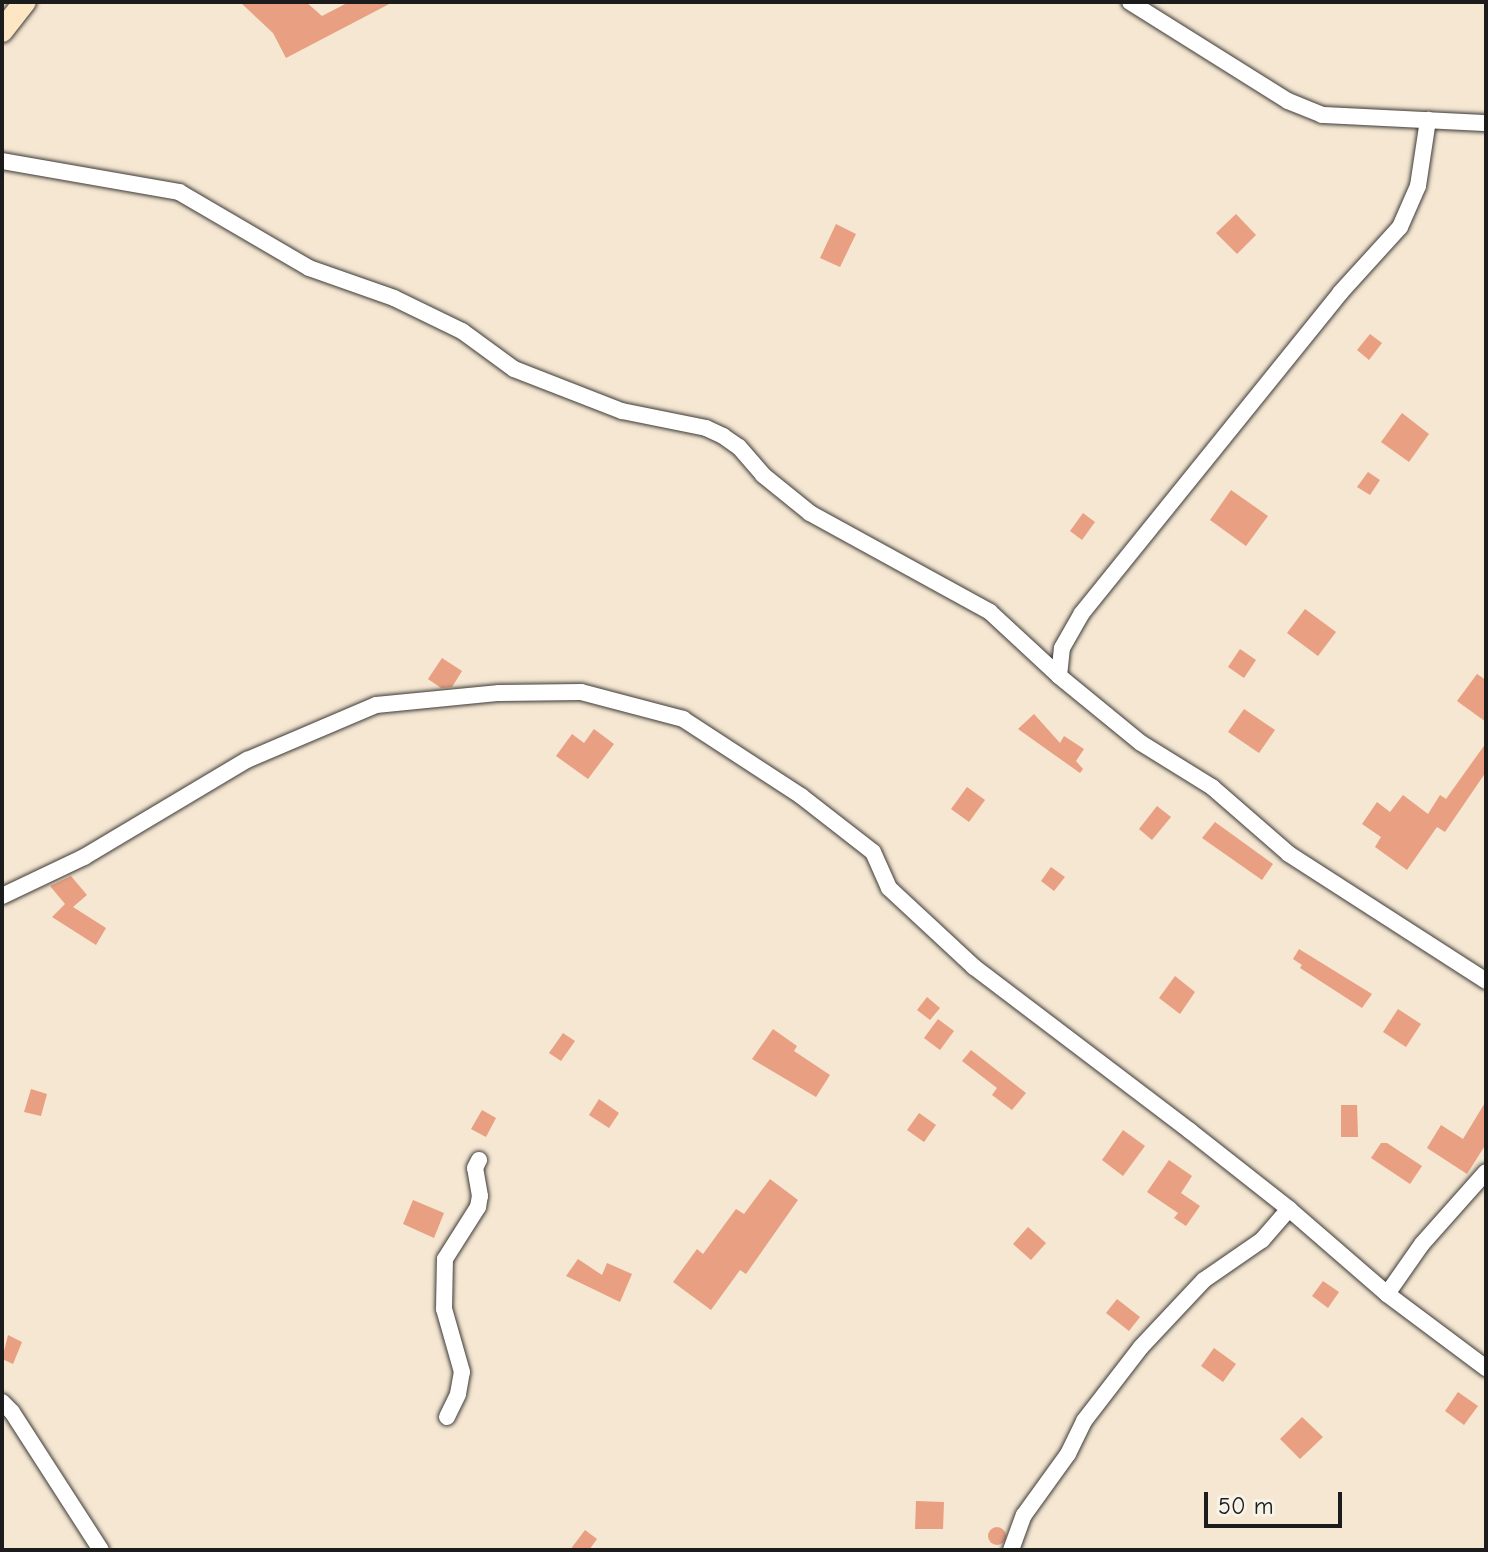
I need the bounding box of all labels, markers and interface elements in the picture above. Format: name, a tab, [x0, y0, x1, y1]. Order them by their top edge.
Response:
scale bar	[1208, 1476, 1346, 1526]
text: 50 m	[1218, 1492, 1274, 1520]

